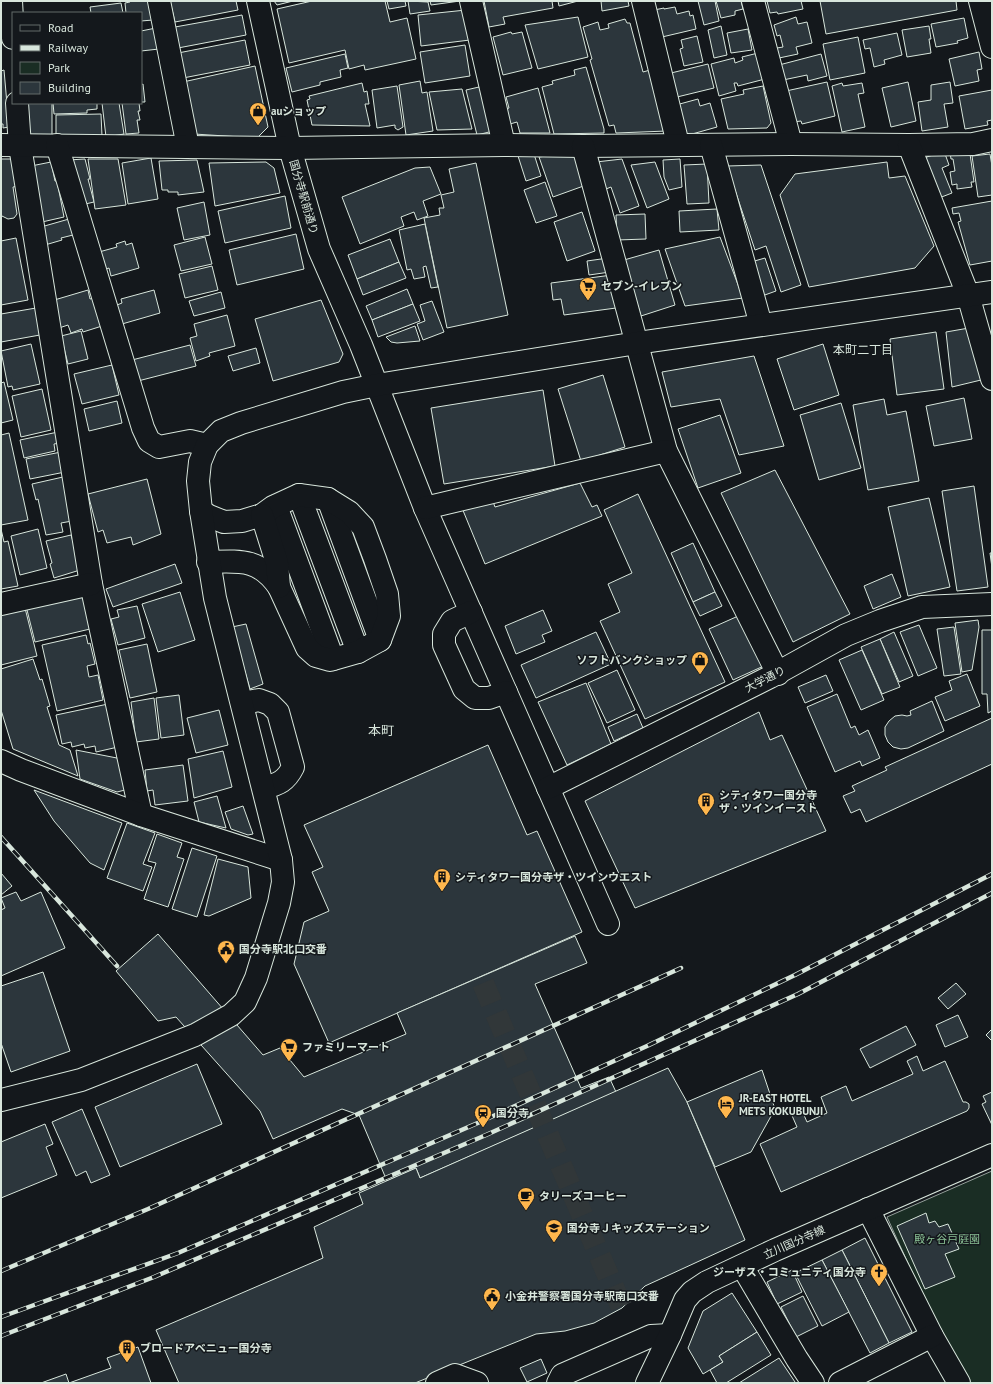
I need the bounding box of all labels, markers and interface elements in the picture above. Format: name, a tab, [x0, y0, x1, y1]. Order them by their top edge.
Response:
legend	[12, 12, 142, 104]
text: Road	[48, 20, 73, 35]
text: Railway	[48, 40, 88, 55]
text: Park	[48, 60, 70, 75]
text: Building	[48, 80, 91, 95]
shop icon: auショップ	[248, 101, 268, 126]
place label: auショップ	[271, 104, 326, 118]
street label: 国分寺駅前通り	[287, 158, 321, 236]
supermarket icon: セブン-イレブン	[578, 276, 598, 301]
place label: セブン-イレブン	[601, 279, 682, 293]
district label: 本町二丁目	[833, 342, 893, 357]
shop icon: ソフトバンクショップ	[690, 650, 710, 675]
place label: ソフトバンクショップ	[576, 653, 687, 667]
street label: 大学通り	[742, 663, 788, 695]
district label: 本町	[368, 722, 394, 739]
place label: シティタワー国分寺 ザ・ツインイースト	[719, 788, 817, 815]
building icon: シティタワー国分寺 ザ・ツインイースト	[696, 791, 716, 816]
building icon: シティタワー国分寺ザ・ツインウエスト	[432, 867, 452, 892]
place label: シティタワー国分寺ザ・ツインウエスト	[455, 870, 652, 884]
public building icon: 国分寺駅北口交番	[216, 939, 236, 964]
place label: 国分寺駅北口交番	[239, 942, 327, 956]
supermarket icon: ファミリーマート	[279, 1037, 299, 1062]
place label: ファミリーマート	[302, 1040, 390, 1054]
place label: JR-EAST HOTEL METS KOKUBUNJI	[738, 1091, 823, 1118]
hotel icon: JR-EAST HOTEL METS KOKUBUNJI	[716, 1094, 736, 1119]
station icon: 国分寺	[473, 1103, 493, 1128]
place label: 国分寺	[496, 1106, 529, 1120]
cafe icon: タリーズコーヒー	[516, 1186, 536, 1211]
place label: タリーズコーヒー	[539, 1189, 626, 1203]
school or university icon: 国分寺Ｊキッズステーション	[544, 1218, 564, 1243]
place label: 国分寺Ｊキッズステーション	[567, 1221, 710, 1235]
street label: 立川国分寺線	[761, 1222, 827, 1262]
park label: 殿ヶ谷戸庭園	[914, 1232, 980, 1246]
church icon: ジーザス・コミュニティ国分寺	[869, 1262, 889, 1287]
place label: ジーザス・コミュニティ国分寺	[713, 1265, 866, 1279]
public building icon: 小金井警察署国分寺駅南口交番	[482, 1286, 502, 1311]
place label: 小金井警察署国分寺駅南口交番	[505, 1289, 659, 1303]
building icon: ブロードアベニュー国分寺	[117, 1338, 137, 1363]
place label: ブロードアベニュー国分寺	[140, 1341, 272, 1355]

